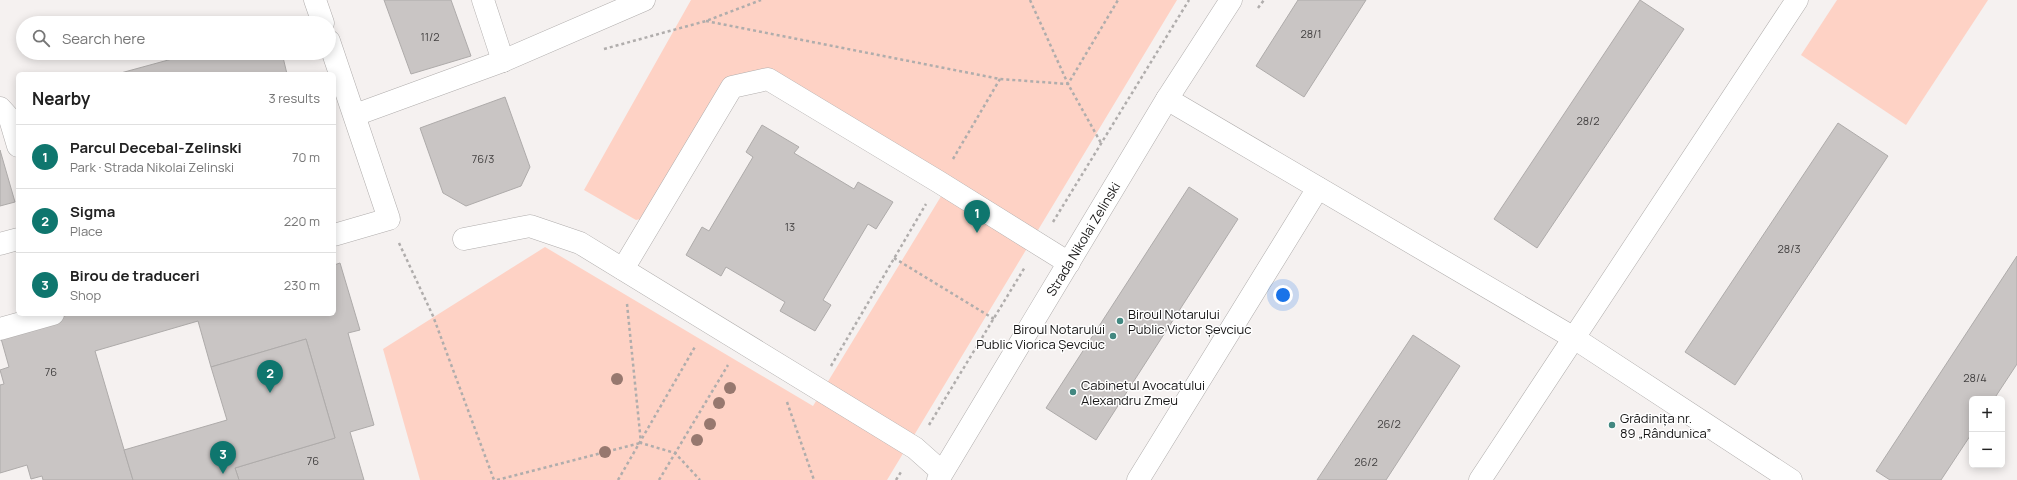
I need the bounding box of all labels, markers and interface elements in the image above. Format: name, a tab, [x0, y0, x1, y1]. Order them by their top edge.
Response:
search box	[16, 16, 336, 60]
house number: 28/1	[1300, 26, 1322, 41]
icon: search	[30, 27, 52, 49]
text: Search here	[62, 28, 145, 49]
house number: 11/2	[420, 29, 440, 44]
text: Nearby	[32, 87, 90, 110]
text: 3 results	[268, 89, 320, 107]
house number: 28/2	[1576, 113, 1600, 128]
text: Parcul Decebal-Zelinski	[70, 137, 242, 158]
text: 1	[42, 148, 48, 166]
text: 70 m	[292, 148, 320, 166]
house number: 76/3	[472, 151, 494, 166]
text: Park · Strada Nikolai Zelinski	[70, 158, 234, 176]
street label: Strada Nikolai Zelinski	[1042, 179, 1124, 299]
pin: 1	[964, 200, 990, 233]
text: Sigma	[70, 201, 115, 222]
text: 2	[41, 212, 49, 230]
text: 220 m	[284, 212, 320, 230]
house number: 13	[785, 219, 795, 234]
text: Place	[70, 222, 103, 240]
house number: 28/3	[1777, 241, 1801, 256]
text: Birou de traduceri	[70, 265, 200, 286]
text: 3	[41, 276, 49, 294]
text: 230 m	[284, 276, 320, 294]
your location	[1273, 285, 1293, 305]
text: Shop	[70, 286, 101, 304]
place label: Biroul Notarului Public Victor Șevciuc	[1128, 305, 1252, 338]
marker: Biroul Notarului Public Victor Șevciuc	[1115, 316, 1125, 326]
place label: Biroul Notarului Public Viorica Șevciuc	[976, 320, 1105, 353]
marker: Biroul Notarului Public Viorica Șevciuc	[1108, 331, 1118, 341]
pin: 2	[257, 360, 283, 393]
house number: 76	[45, 364, 57, 379]
house number: 28/4	[1963, 370, 1987, 385]
place label: Cabinetul Avocatului Alexandru Zmeu	[1081, 376, 1205, 409]
marker: Cabinetul Avocatului Alexandru Zmeu	[1068, 387, 1078, 397]
map controls	[1969, 396, 2005, 468]
button: +	[1969, 396, 2005, 432]
place label: Grădinița nr. 89 „Rândunica”	[1620, 409, 1711, 442]
house number: 26/2	[1377, 416, 1401, 431]
marker: Grădinița nr. 89 „Rândunica”	[1607, 420, 1617, 430]
button: −	[1969, 432, 2005, 468]
pin: 3	[210, 441, 236, 474]
house number: 76	[307, 453, 319, 468]
house number: 26/2	[1354, 454, 1378, 469]

